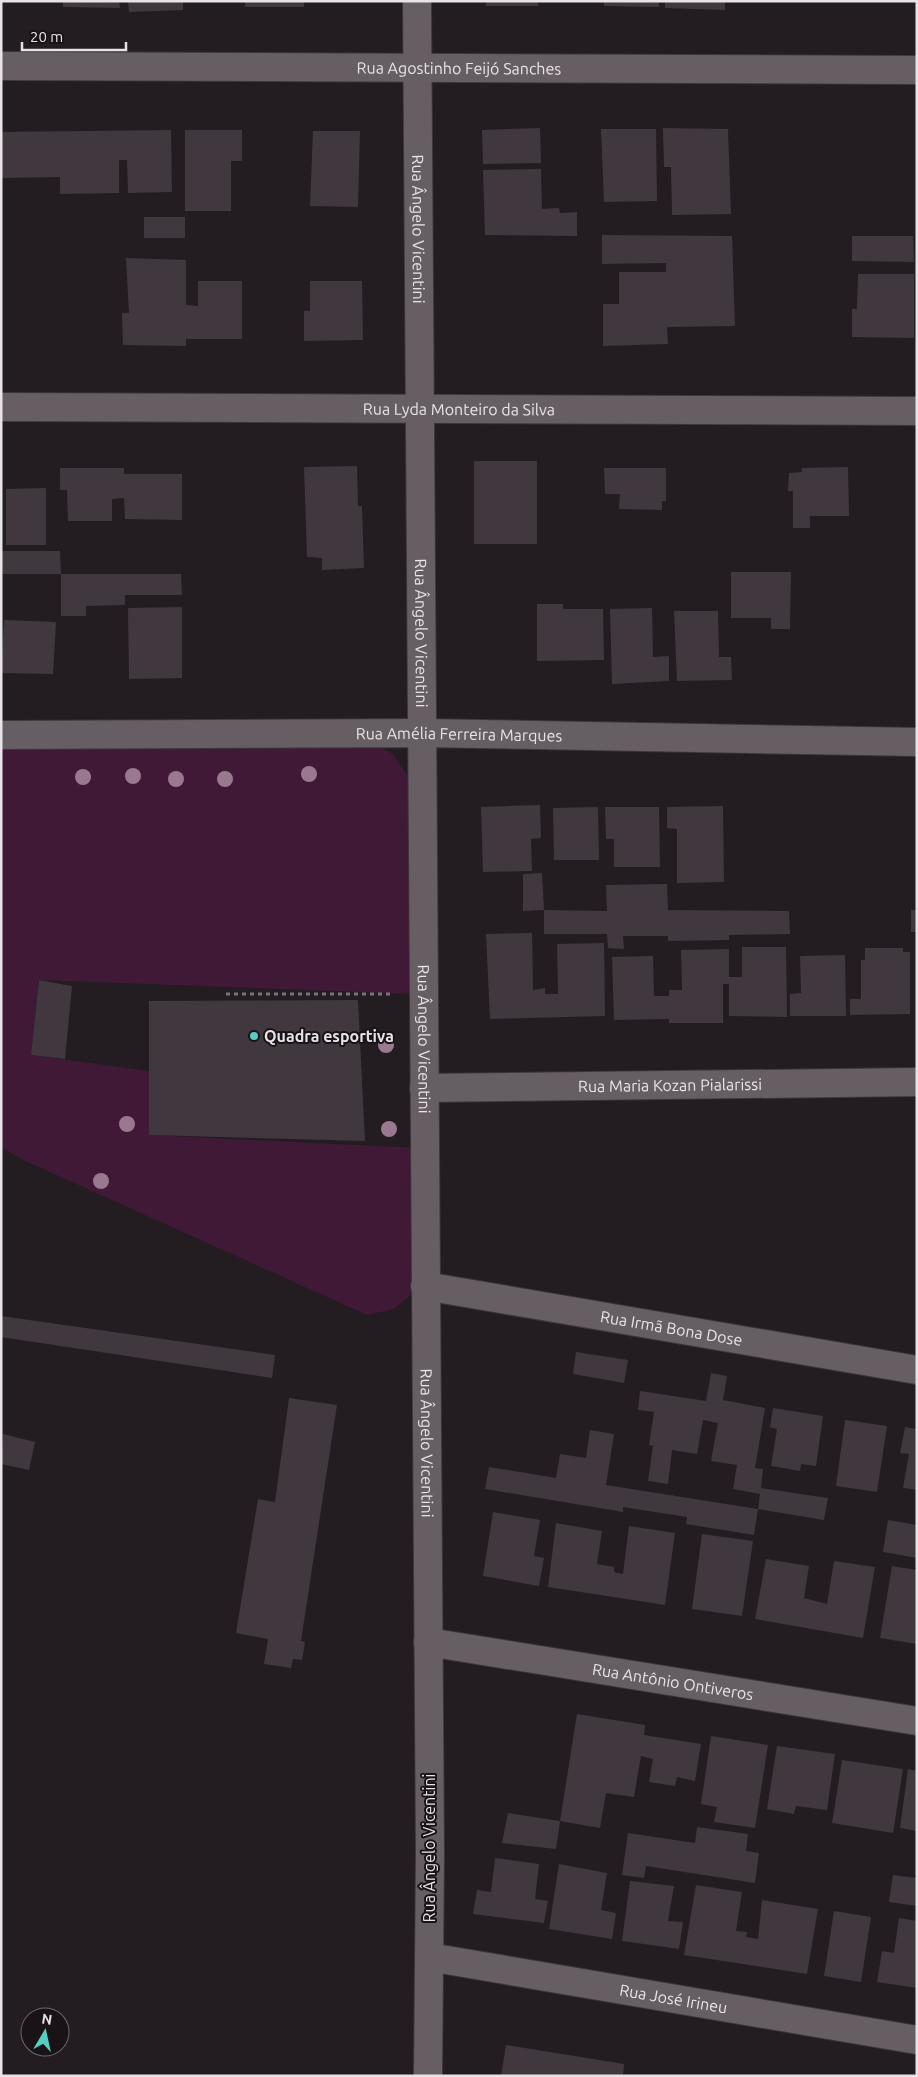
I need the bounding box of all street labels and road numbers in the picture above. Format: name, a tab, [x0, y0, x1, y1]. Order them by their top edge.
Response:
street label: Rua Agostinho Feijó Sanches	[357, 59, 561, 77]
street label: Rua Ângelo Vicentini	[409, 154, 428, 304]
street label: Rua Lyda Monteiro da Silva	[363, 400, 555, 418]
street label: Rua Ângelo Vicentini	[412, 558, 431, 708]
street label: Rua Amélia Ferreira Marques	[356, 724, 563, 745]
street label: Rua Ângelo Vicentini	[415, 964, 434, 1114]
street label: Rua Maria Kozan Pialarissi	[578, 1075, 762, 1095]
street label: Rua Irmã Bona Dose	[599, 1307, 744, 1349]
street label: Rua Ângelo Vicentini	[418, 1368, 437, 1518]
street label: Rua Antônio Ontiveros	[591, 1660, 755, 1703]
street label: Rua Ângelo Vicentini	[419, 1774, 438, 1922]
street label: Rua José Irineu	[618, 1981, 729, 2017]

